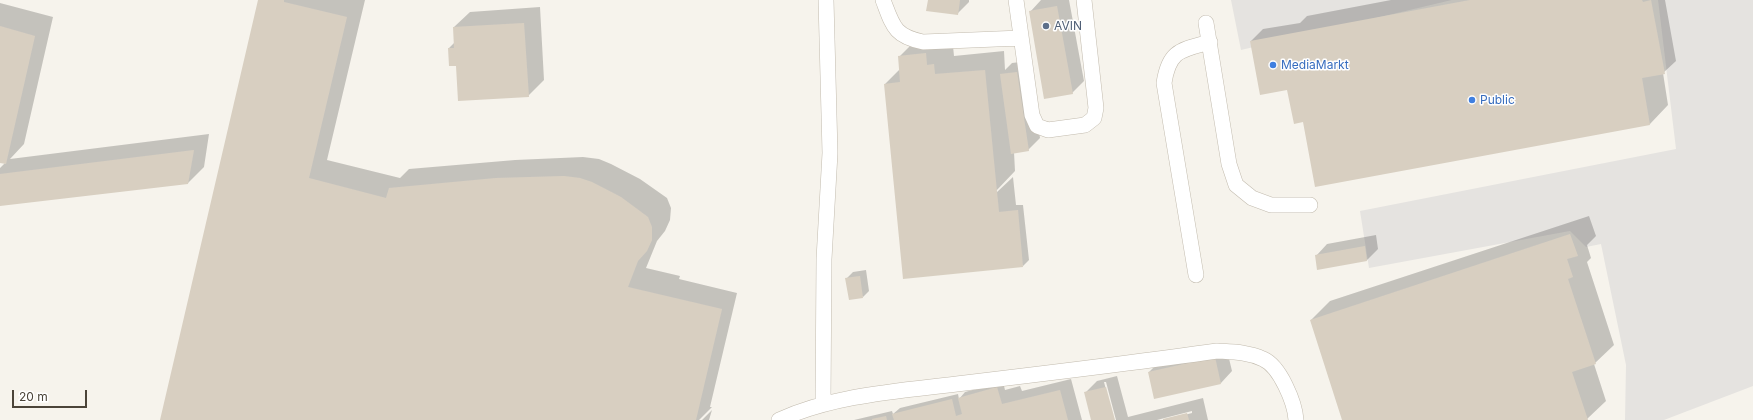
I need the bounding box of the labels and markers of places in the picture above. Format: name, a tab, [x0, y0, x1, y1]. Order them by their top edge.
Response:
place label: AVIN	[1054, 19, 1082, 33]
marker: AVIN	[1041, 21, 1051, 31]
place label: MediaMarkt	[1281, 58, 1349, 72]
marker: MediaMarkt	[1268, 60, 1278, 70]
place label: Public	[1480, 93, 1515, 107]
marker: Public	[1467, 95, 1477, 105]

